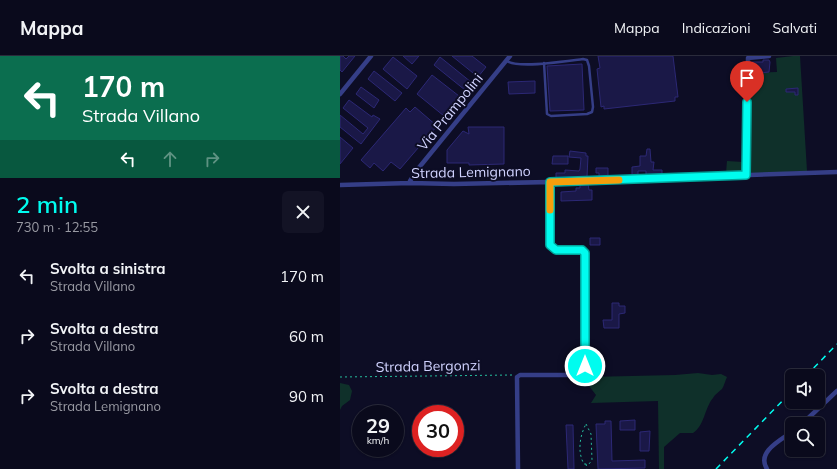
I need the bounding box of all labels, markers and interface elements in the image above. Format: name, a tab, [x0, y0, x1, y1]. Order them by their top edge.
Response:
text: Mappa	[20, 16, 84, 40]
text: Mappa	[614, 19, 660, 37]
text: Indicazioni	[682, 19, 751, 37]
text: Salvati	[773, 19, 817, 37]
pin	[730, 61, 764, 102]
icon: arrive	[736, 67, 758, 89]
text: 170 m	[82, 69, 165, 104]
street label: Via Prampolini	[413, 70, 487, 154]
icon: left	[16, 72, 68, 124]
text: Strada Villano	[82, 104, 200, 127]
icon: left	[117, 148, 139, 170]
icon: ahead	[159, 148, 181, 170]
icon: right	[201, 148, 223, 170]
street label: Strada Lemignano	[411, 162, 531, 182]
text: 2 min	[16, 189, 78, 219]
button: close	[282, 191, 324, 233]
text: 730 m · 12:55	[16, 219, 98, 235]
text: Svolta a sinistra	[50, 259, 166, 278]
icon: left	[16, 265, 38, 287]
text: 170 m	[280, 267, 324, 286]
text: Strada Villano	[50, 278, 135, 294]
text: Svolta a destra	[50, 319, 159, 338]
icon: right	[16, 325, 38, 347]
text: 60 m	[289, 327, 324, 346]
text: Strada Villano	[50, 338, 135, 354]
position arrow	[564, 345, 606, 387]
street label: Strada Bergonzi	[375, 356, 481, 376]
map controls	[785, 369, 825, 457]
button: sound	[785, 369, 825, 409]
text: Svolta a destra	[50, 379, 159, 398]
icon: right	[16, 385, 38, 407]
text: 90 m	[289, 387, 324, 406]
text: Strada Lemignano	[50, 398, 161, 414]
speed limit sign: 30	[412, 405, 464, 457]
text: 29	[366, 413, 390, 438]
button: search	[785, 417, 825, 457]
text: km/h	[367, 434, 389, 447]

